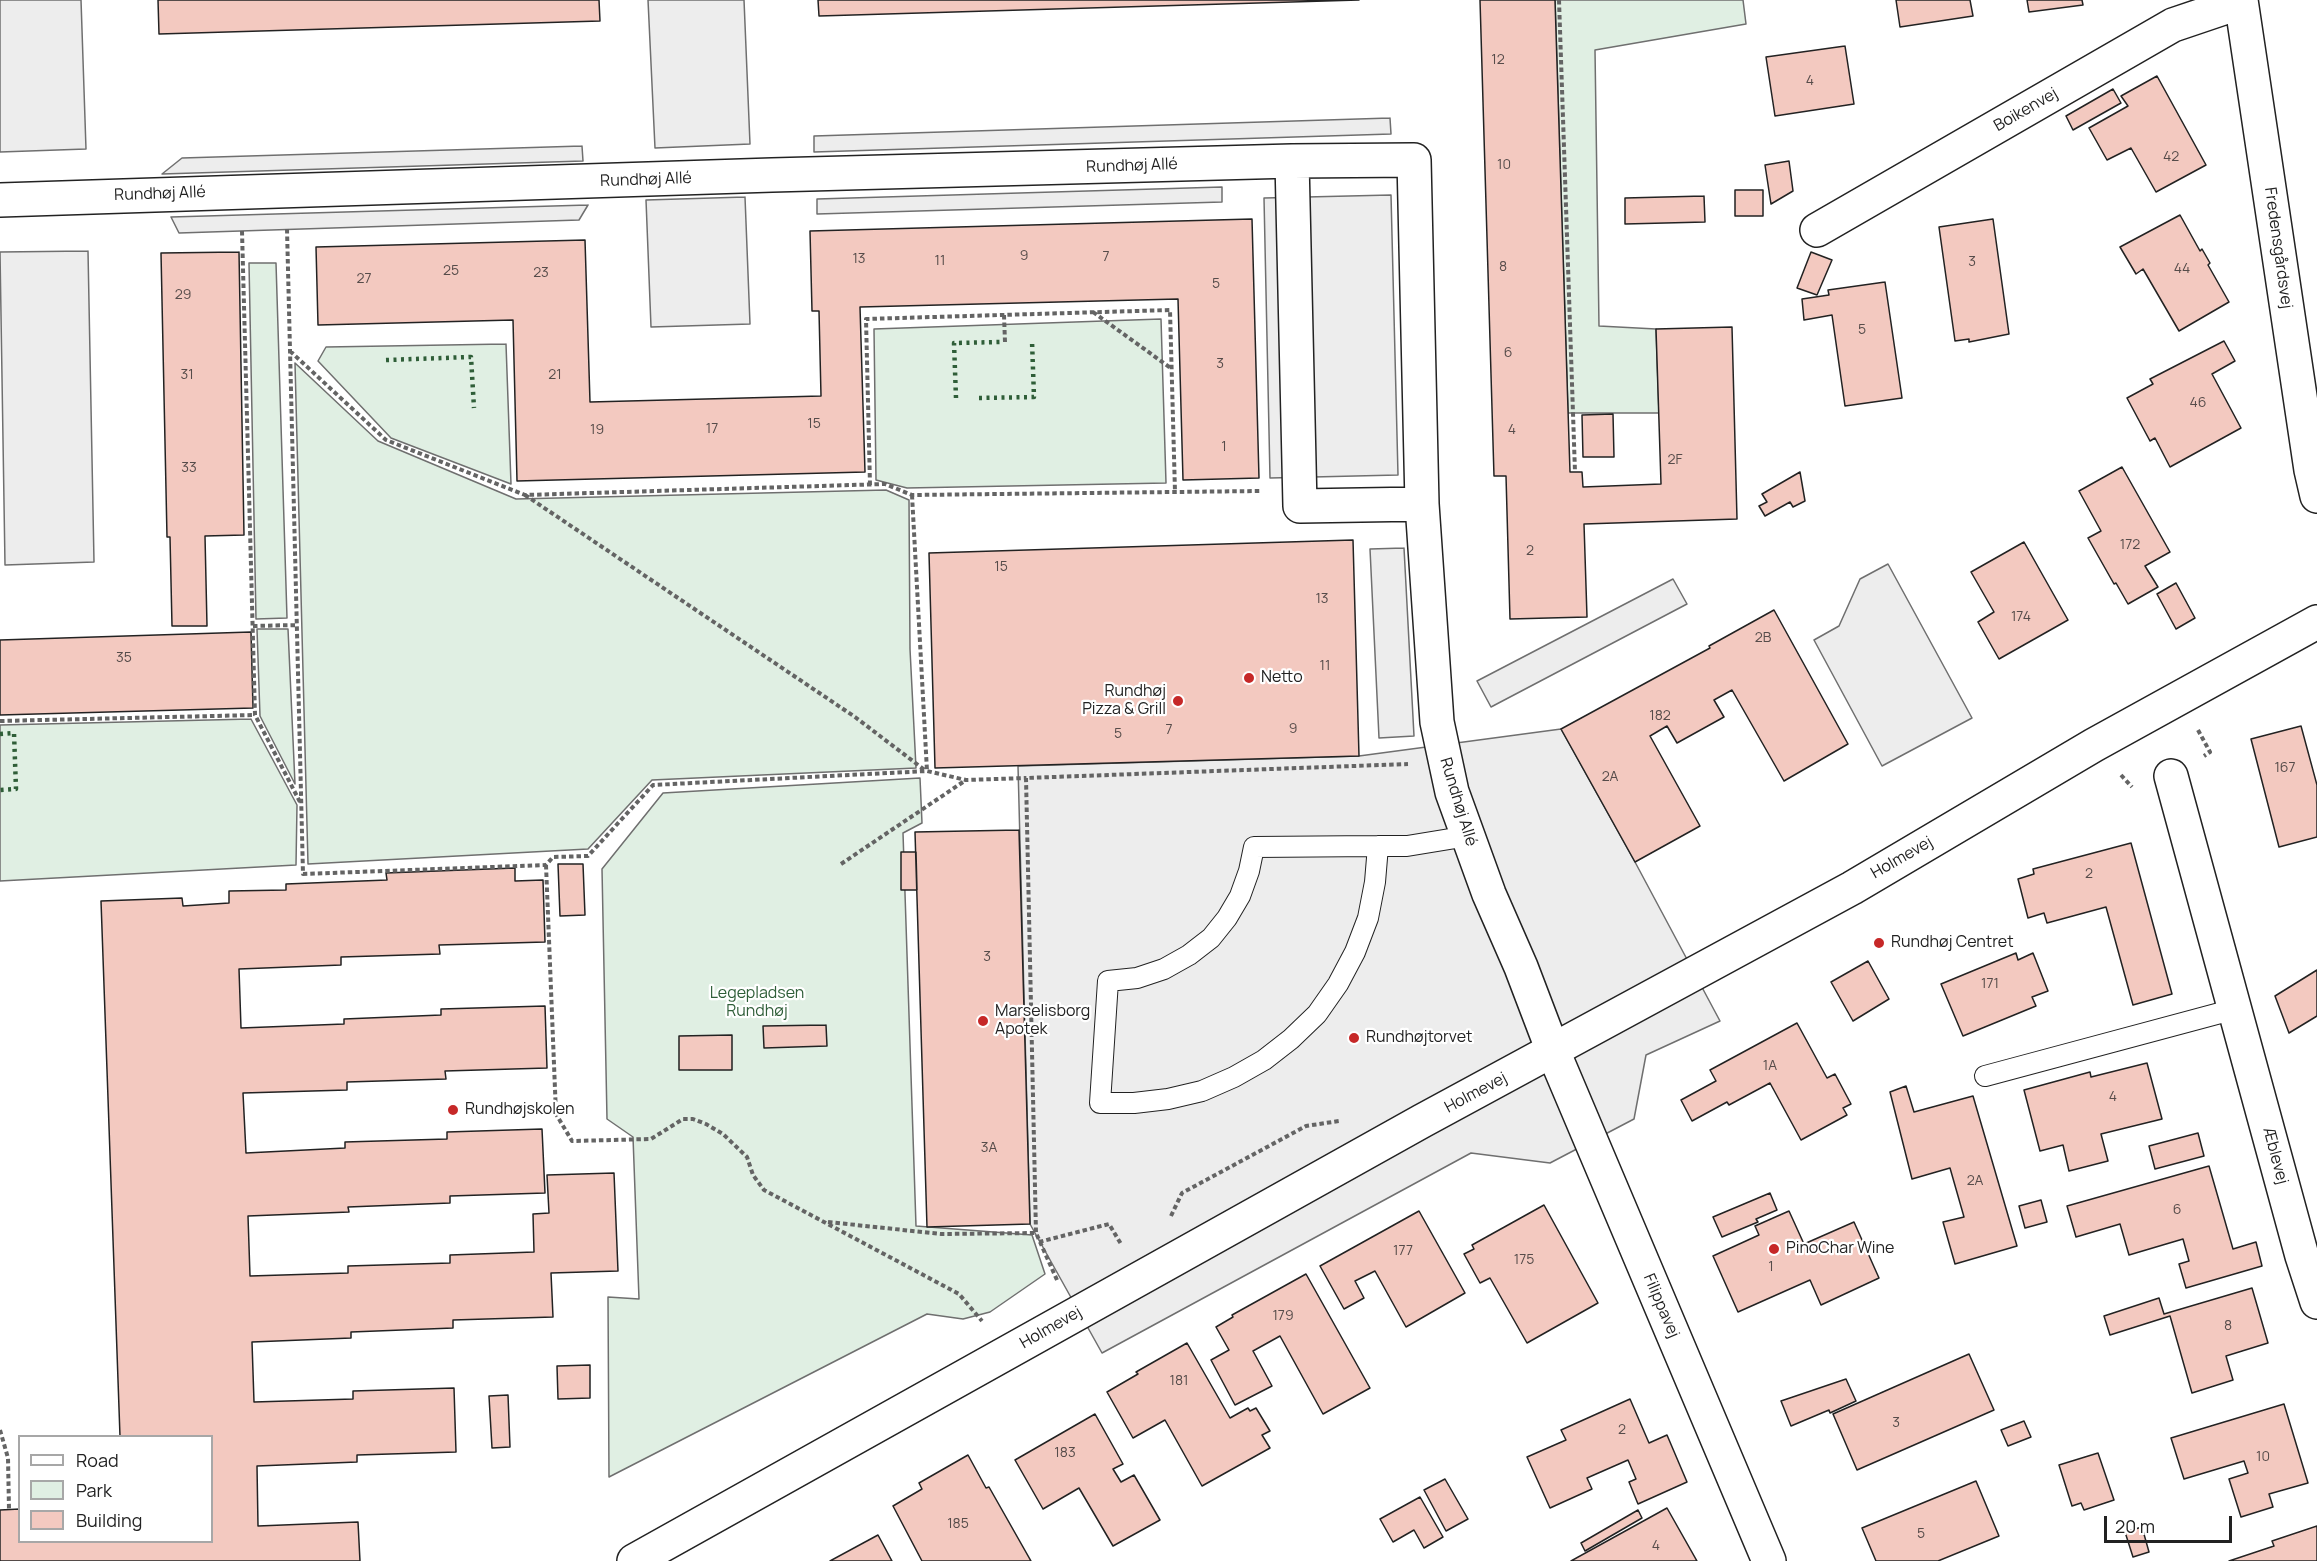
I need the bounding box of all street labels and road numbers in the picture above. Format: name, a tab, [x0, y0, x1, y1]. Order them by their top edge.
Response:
street label: Boikenvej	[1991, 84, 2061, 136]
street label: Rundhøj Allé	[1086, 155, 1178, 177]
street label: Rundhøj Allé	[600, 169, 692, 191]
street label: Rundhøj Allé	[114, 183, 206, 205]
street label: Fredensgårdsvej	[2260, 186, 2296, 310]
street label: Rundhøj Allé	[1435, 755, 1481, 849]
street label: Holmevej	[1868, 833, 1936, 883]
street label: Holmevej	[1442, 1069, 1510, 1117]
street label: Æblevej	[2258, 1125, 2292, 1187]
street label: Filippavej	[1639, 1271, 1683, 1341]
street label: Holmevej	[1017, 1303, 1085, 1353]

